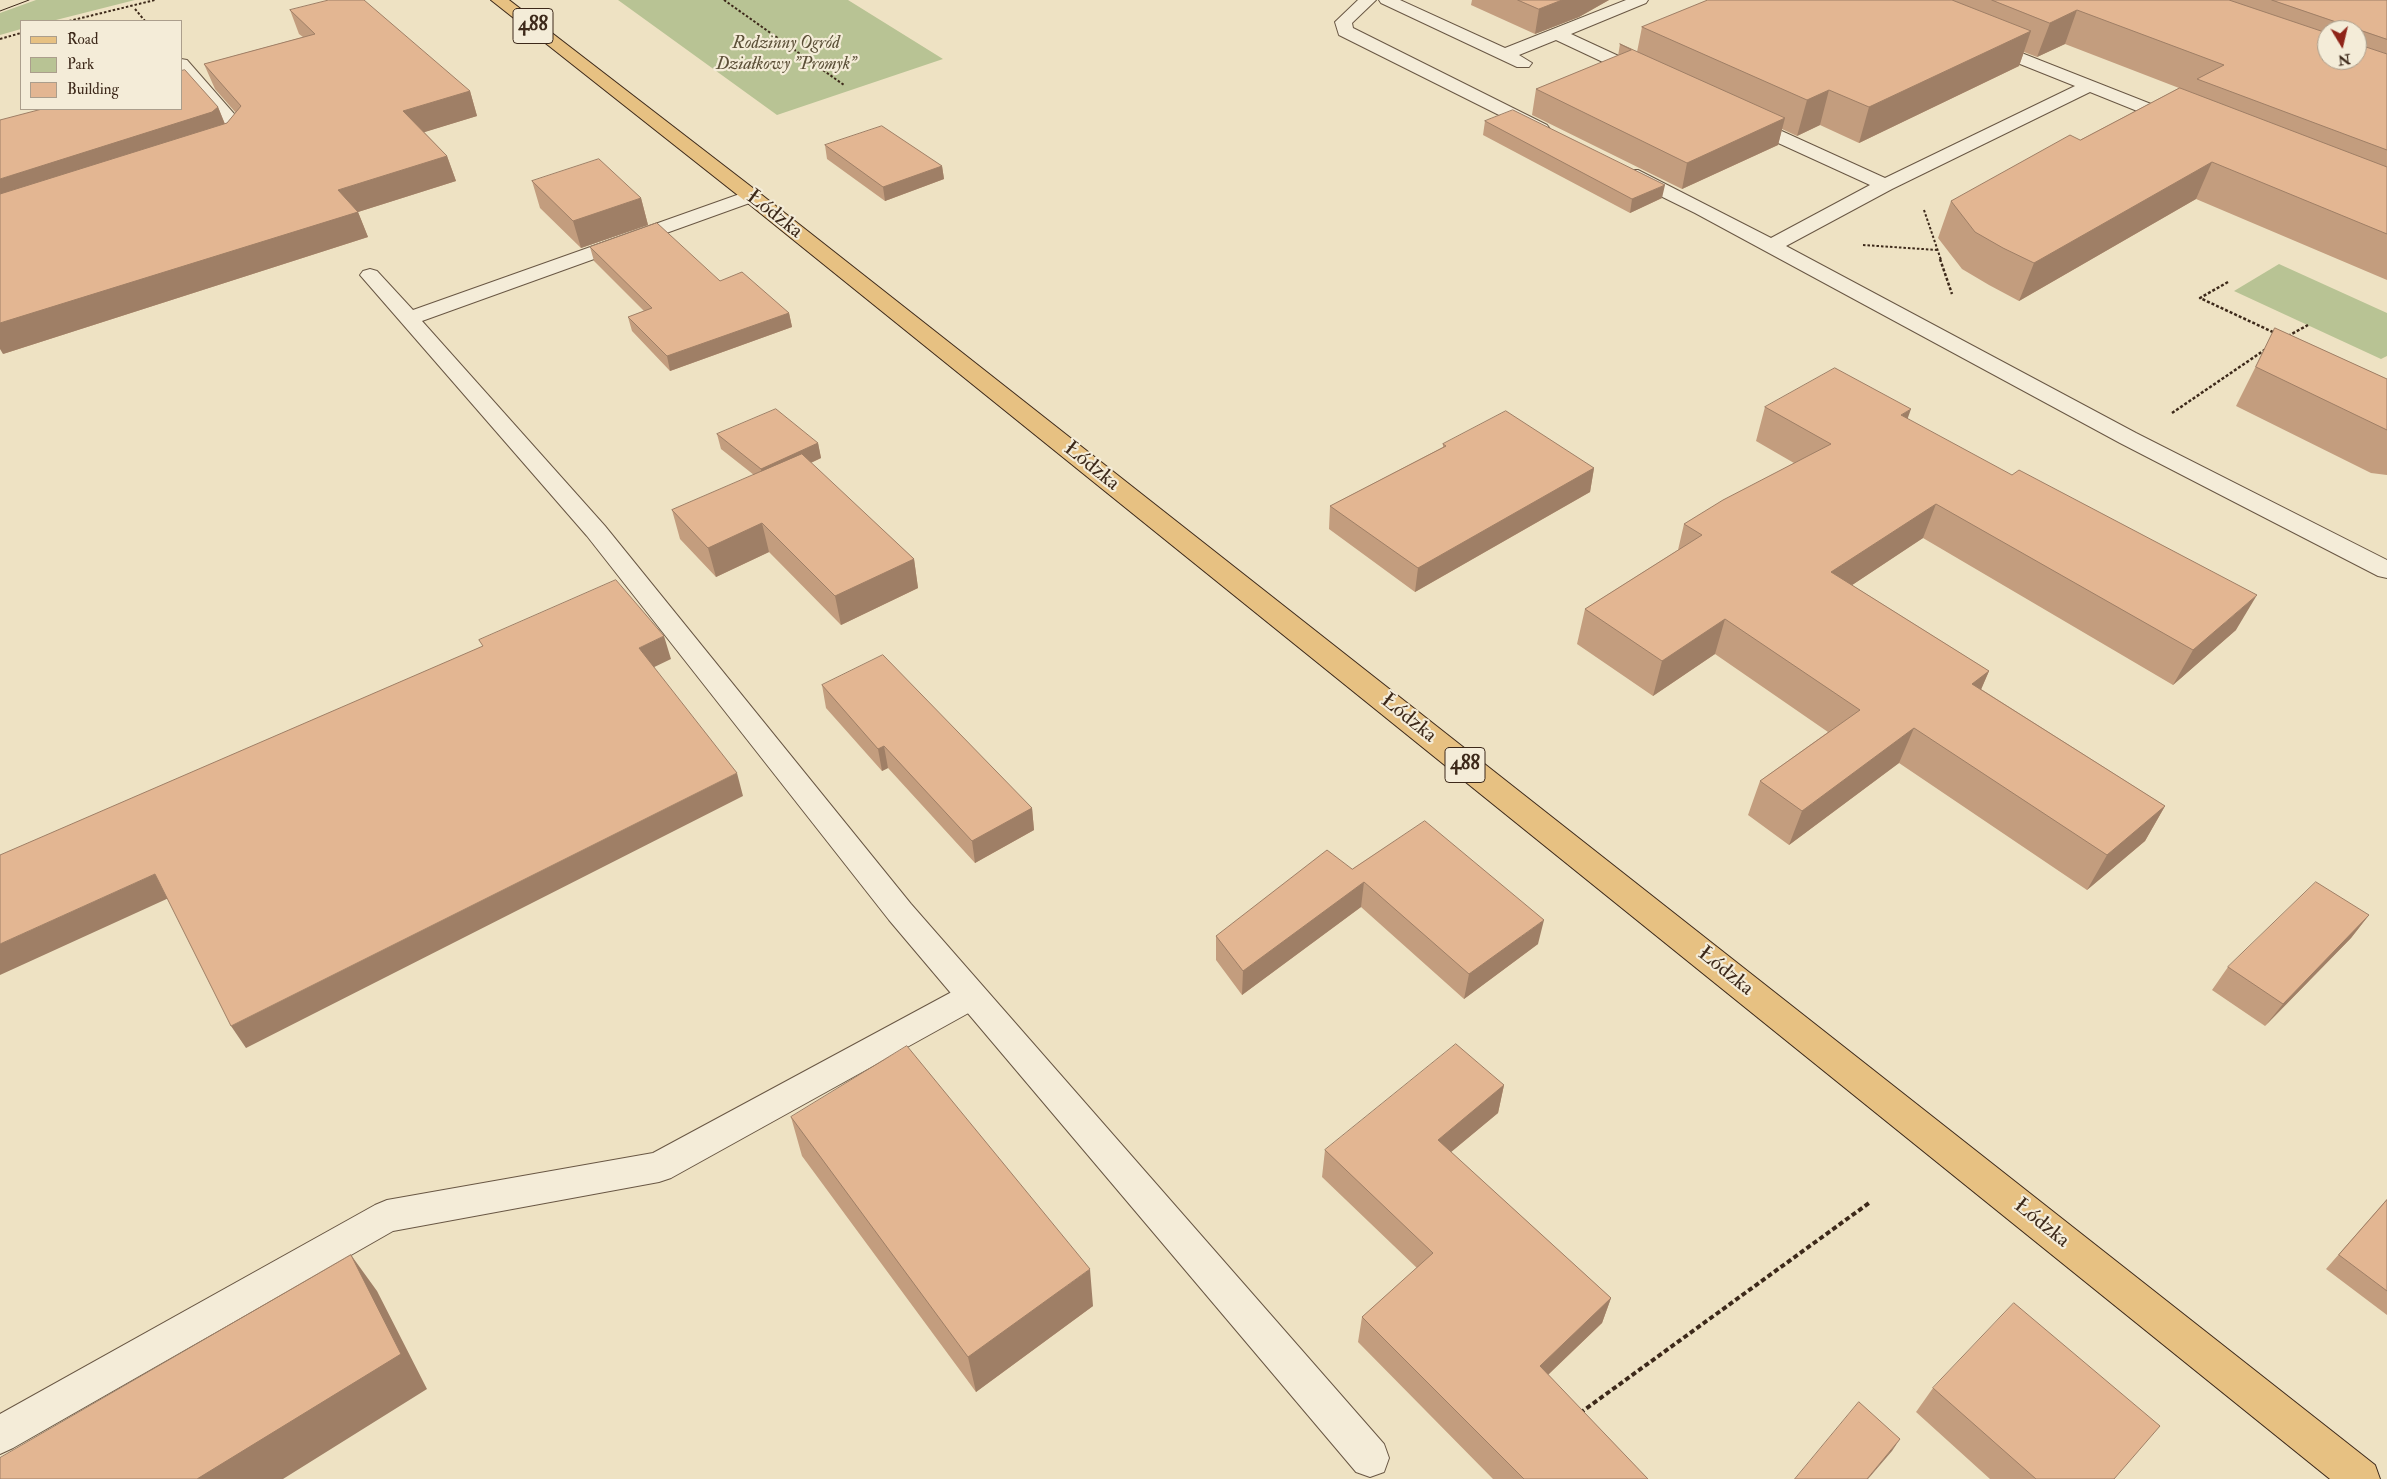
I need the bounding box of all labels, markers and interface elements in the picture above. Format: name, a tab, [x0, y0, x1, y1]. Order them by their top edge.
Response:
road number: 488	[513, 8, 553, 44]
legend	[20, 20, 182, 110]
north arrow	[2317, 20, 2367, 70]
text: Road	[67, 30, 98, 49]
park label: Rodzinny Ogród Działkowy "Promyk"	[716, 33, 856, 76]
text: N	[2337, 50, 2352, 69]
text: Park	[67, 55, 94, 74]
text: Building	[67, 80, 119, 99]
street label: Łódzka	[741, 185, 807, 245]
street label: Łódzka	[1058, 437, 1124, 497]
street label: Łódzka	[1375, 689, 1441, 749]
road number: 488	[1445, 748, 1485, 782]
street label: Łódzka	[1692, 942, 1758, 1002]
street label: Łódzka	[2008, 1194, 2074, 1254]

